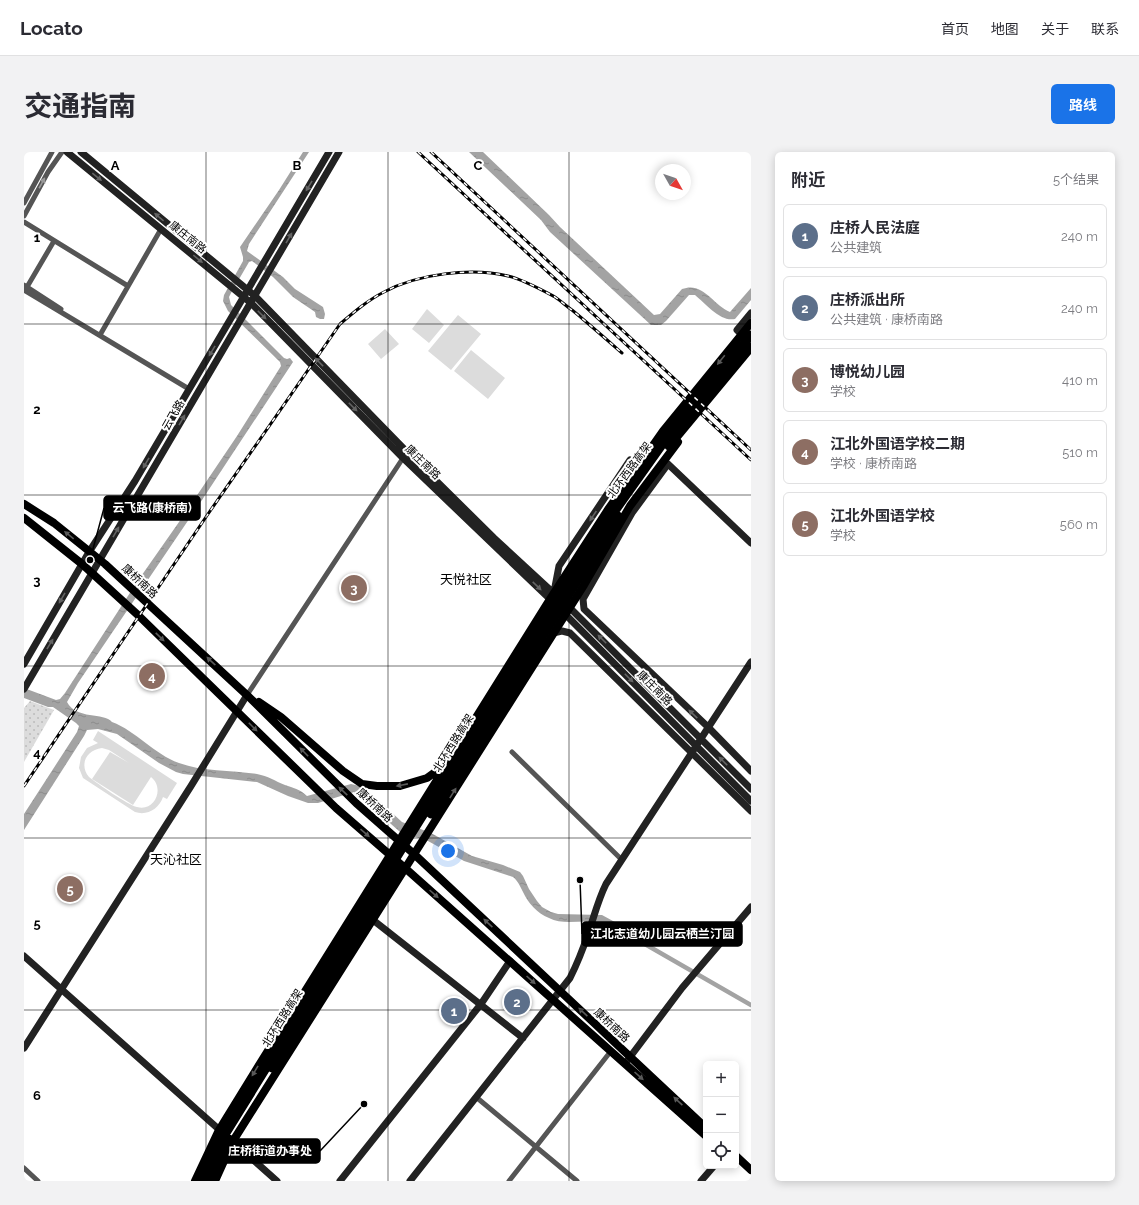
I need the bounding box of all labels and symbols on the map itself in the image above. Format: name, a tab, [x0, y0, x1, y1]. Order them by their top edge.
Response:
text: A	[111, 158, 120, 173]
text: B	[293, 158, 302, 173]
text: C	[474, 158, 483, 173]
north arrow	[655, 164, 691, 200]
one-way arrow	[92, 172, 103, 181]
one-way arrow	[39, 177, 45, 189]
one-way arrow	[305, 180, 312, 192]
one-way arrow	[154, 212, 165, 221]
street label: 康庄南路	[166, 218, 209, 256]
text: 1	[34, 230, 41, 245]
one-way arrow	[286, 232, 293, 244]
one-way arrow	[192, 255, 203, 264]
one-way arrow	[257, 310, 267, 320]
one-way arrow	[208, 345, 215, 357]
one-way arrow	[716, 354, 725, 365]
one-way arrow	[314, 357, 324, 367]
street label: 云飞路	[160, 398, 187, 433]
text: 2	[33, 402, 41, 417]
one-way arrow	[348, 402, 358, 412]
one-way arrow	[179, 414, 186, 426]
street label: 北环西路高架	[605, 440, 654, 501]
street label: 康庄南路	[402, 442, 443, 482]
one-way arrow	[142, 457, 149, 469]
callout: 云飞路(康桥南)	[104, 496, 200, 520]
text: 云飞路(康桥南)	[112, 501, 192, 515]
one-way arrow	[589, 510, 597, 521]
one-way arrow	[113, 526, 120, 538]
one-way arrow	[64, 531, 75, 540]
street label: 康桥南路	[119, 562, 160, 601]
district label: 天悦社区	[440, 572, 492, 587]
text: 3	[33, 573, 41, 588]
pin: 3	[341, 573, 367, 603]
one-way arrow	[532, 581, 542, 591]
one-way arrow	[59, 592, 66, 604]
one-way arrow	[155, 632, 165, 642]
one-way arrow	[597, 634, 607, 644]
one-way arrow	[47, 638, 54, 650]
one-way arrow	[206, 657, 215, 666]
pin: 4	[139, 661, 165, 691]
street label: 康庄南路	[634, 668, 675, 709]
one-way arrow	[624, 673, 634, 683]
one-way arrow	[688, 709, 698, 718]
street label: 北环西路高架	[430, 712, 476, 775]
one-way arrow	[248, 723, 258, 732]
text: 4	[33, 745, 41, 760]
one-way arrow	[299, 747, 308, 757]
one-way arrow	[719, 756, 728, 766]
one-way arrow	[396, 782, 408, 788]
one-way arrow	[338, 786, 348, 796]
street label: 康桥南路	[354, 786, 395, 825]
one-way arrow	[449, 787, 456, 798]
one-way arrow	[360, 829, 370, 838]
your location	[438, 841, 458, 861]
district label: 天沁社区	[150, 852, 202, 867]
pin: 5	[57, 874, 83, 904]
one-way arrow	[429, 889, 440, 898]
text: 5	[33, 916, 41, 931]
one-way arrow	[483, 918, 493, 928]
callout: 江北志道幼儿园云栖兰汀园	[582, 922, 742, 946]
text: 江北志道幼儿园云栖兰汀园	[590, 927, 734, 941]
one-way arrow	[526, 976, 537, 985]
street label: 北环西路高架	[259, 987, 305, 1050]
pin: 2	[504, 987, 530, 1017]
pin: 1	[441, 996, 467, 1026]
street label: 康桥南路	[591, 1006, 632, 1045]
one-way arrow	[578, 1007, 588, 1017]
one-way arrow	[252, 1065, 259, 1077]
one-way arrow	[634, 1072, 644, 1081]
text: 6	[33, 1088, 41, 1103]
one-way arrow	[673, 1097, 682, 1106]
callout: 庄桥街道办事处	[220, 1139, 320, 1163]
text: 庄桥街道办事处	[228, 1144, 312, 1158]

